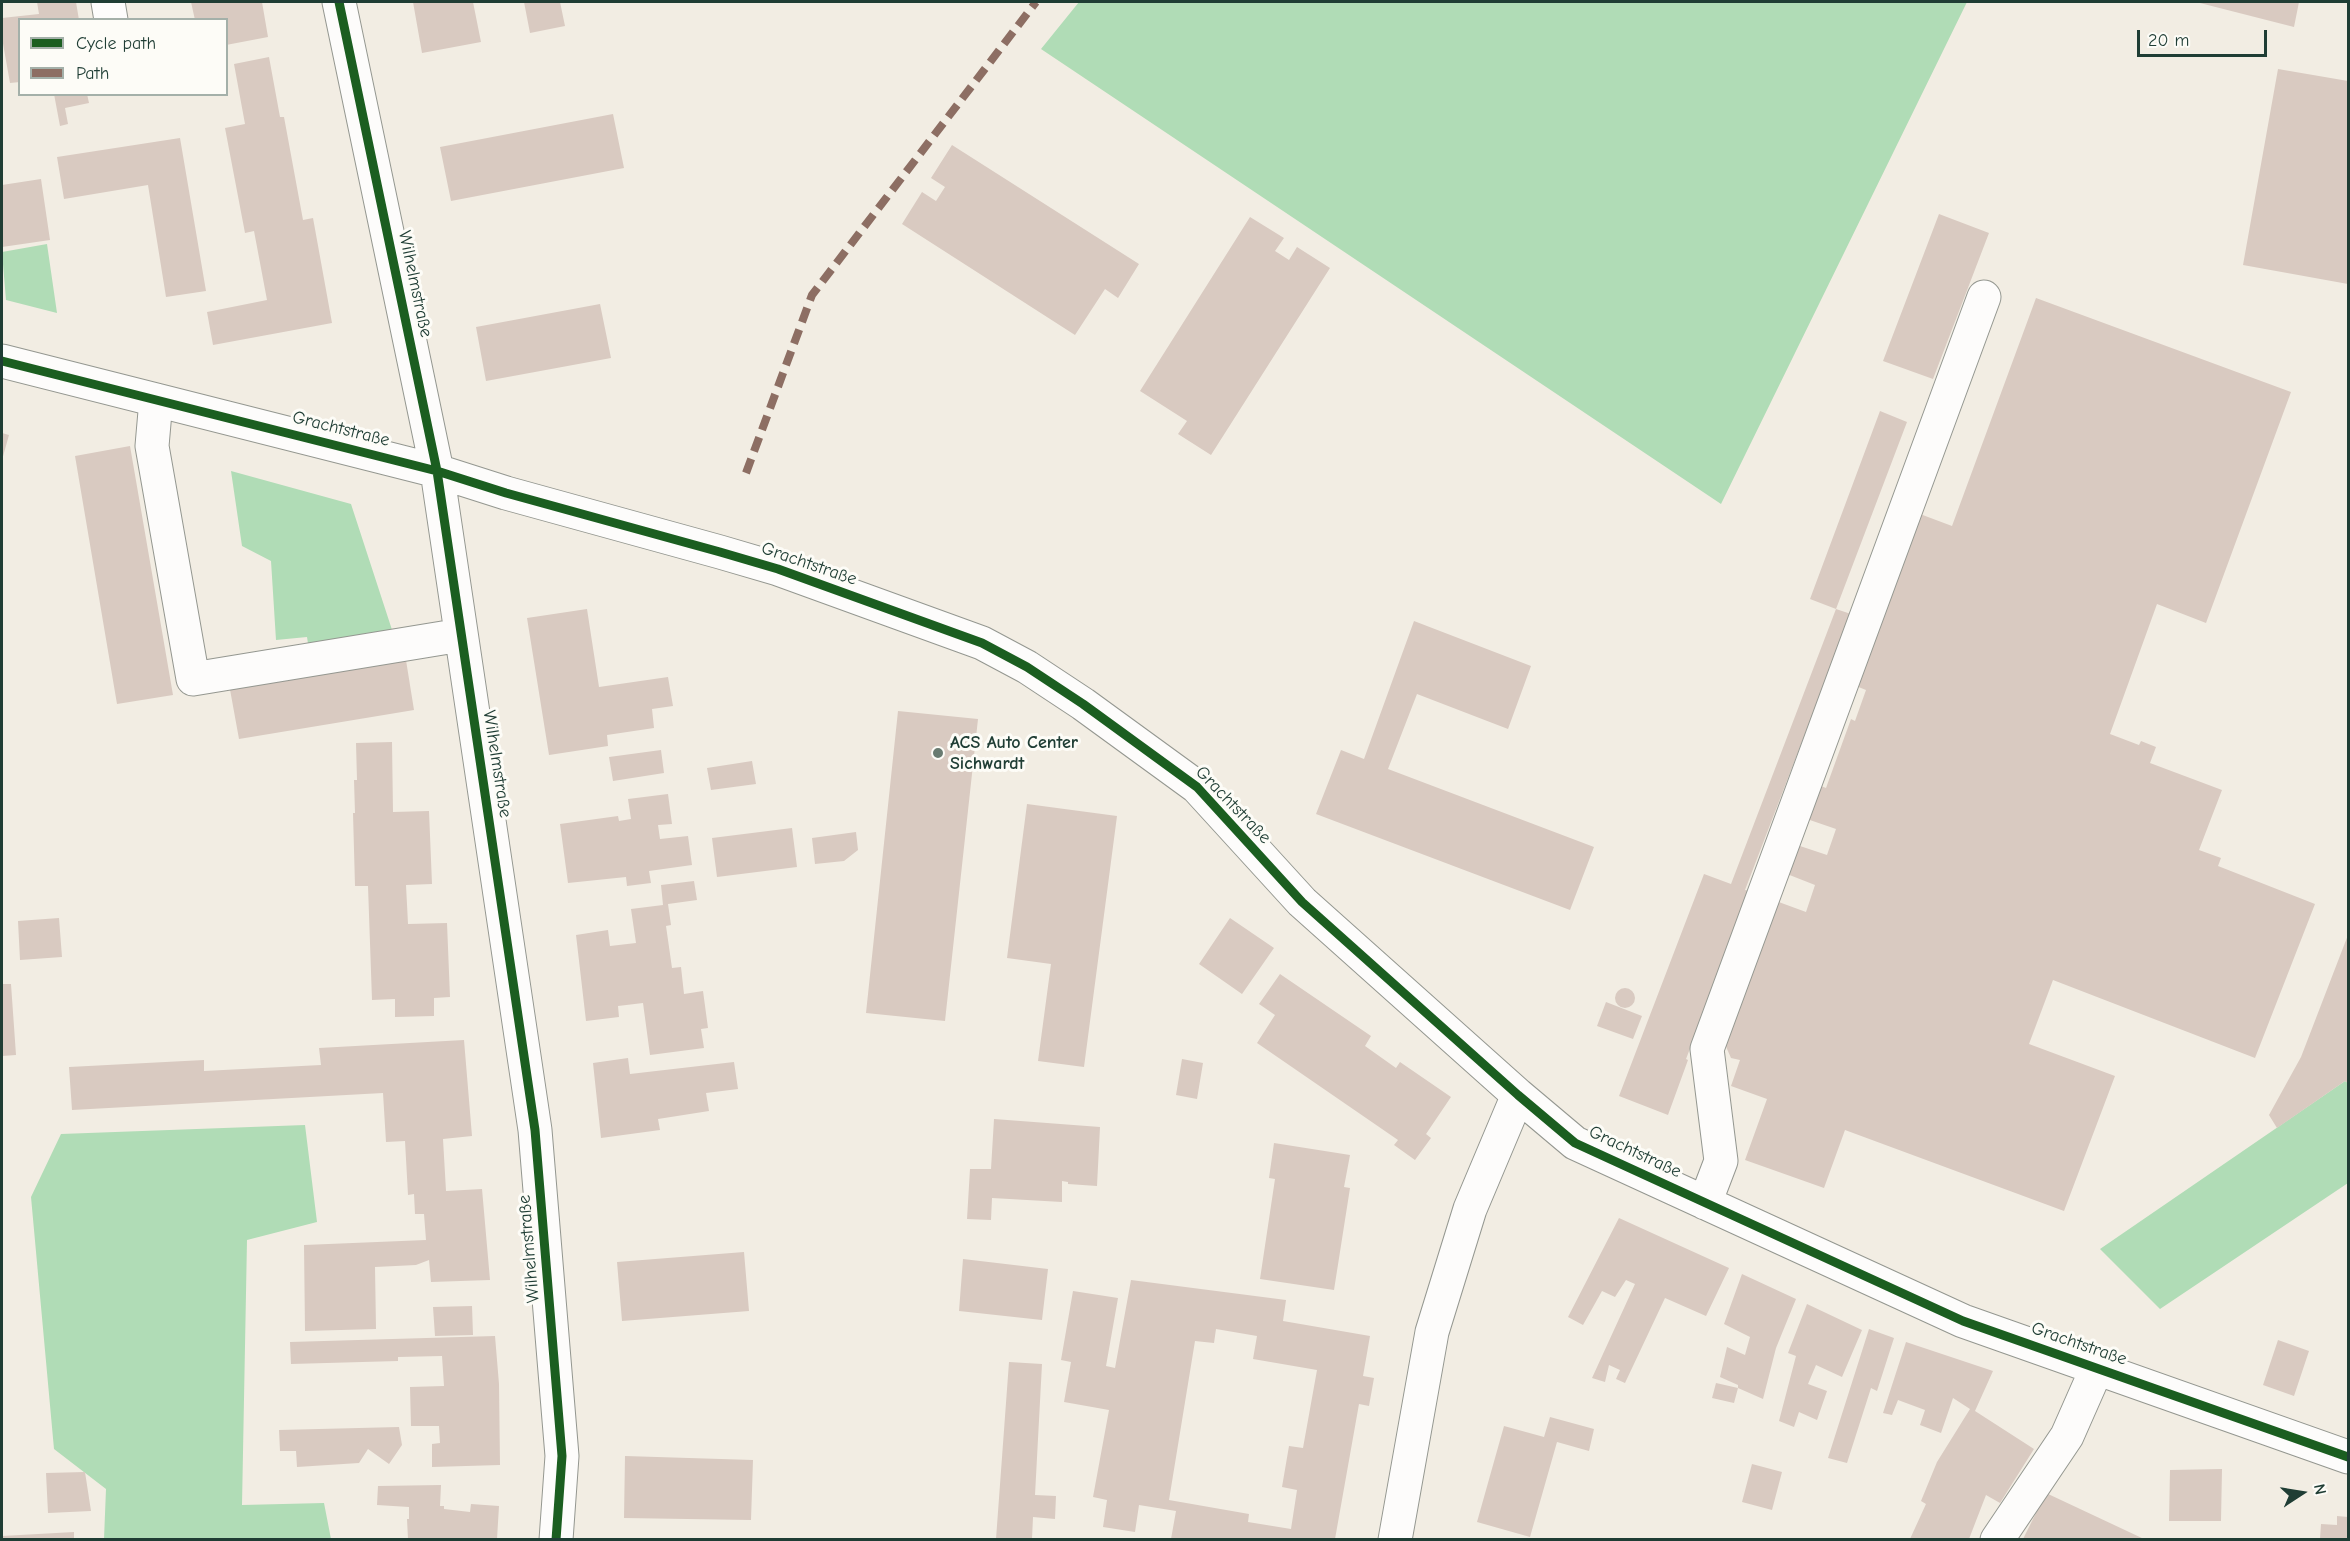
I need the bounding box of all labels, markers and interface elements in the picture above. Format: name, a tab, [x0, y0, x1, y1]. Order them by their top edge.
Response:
legend	[18, 18, 228, 96]
scale bar	[2140, 18, 2270, 56]
text: 20 m	[2148, 30, 2189, 51]
text: Cycle path	[76, 33, 156, 54]
text: Path	[76, 63, 109, 84]
street label: Wilhelmstraße	[393, 229, 437, 339]
street label: Grachtstraße	[290, 406, 392, 452]
street label: Grachtstraße	[758, 538, 860, 590]
street label: Wilhelmstraße	[478, 709, 516, 819]
place label: ACS Auto Center Sichwardt	[950, 732, 1078, 774]
marker: ACS Auto Center Sichwardt	[931, 746, 945, 760]
street label: Grachtstraße	[1191, 762, 1275, 848]
street label: Grachtstraße	[1585, 1121, 1685, 1183]
street label: Wilhelmstraße	[514, 1194, 544, 1304]
street label: Grachtstraße	[2028, 1318, 2130, 1370]
north arrow	[2272, 1463, 2332, 1523]
text: N	[2310, 1482, 2329, 1496]

